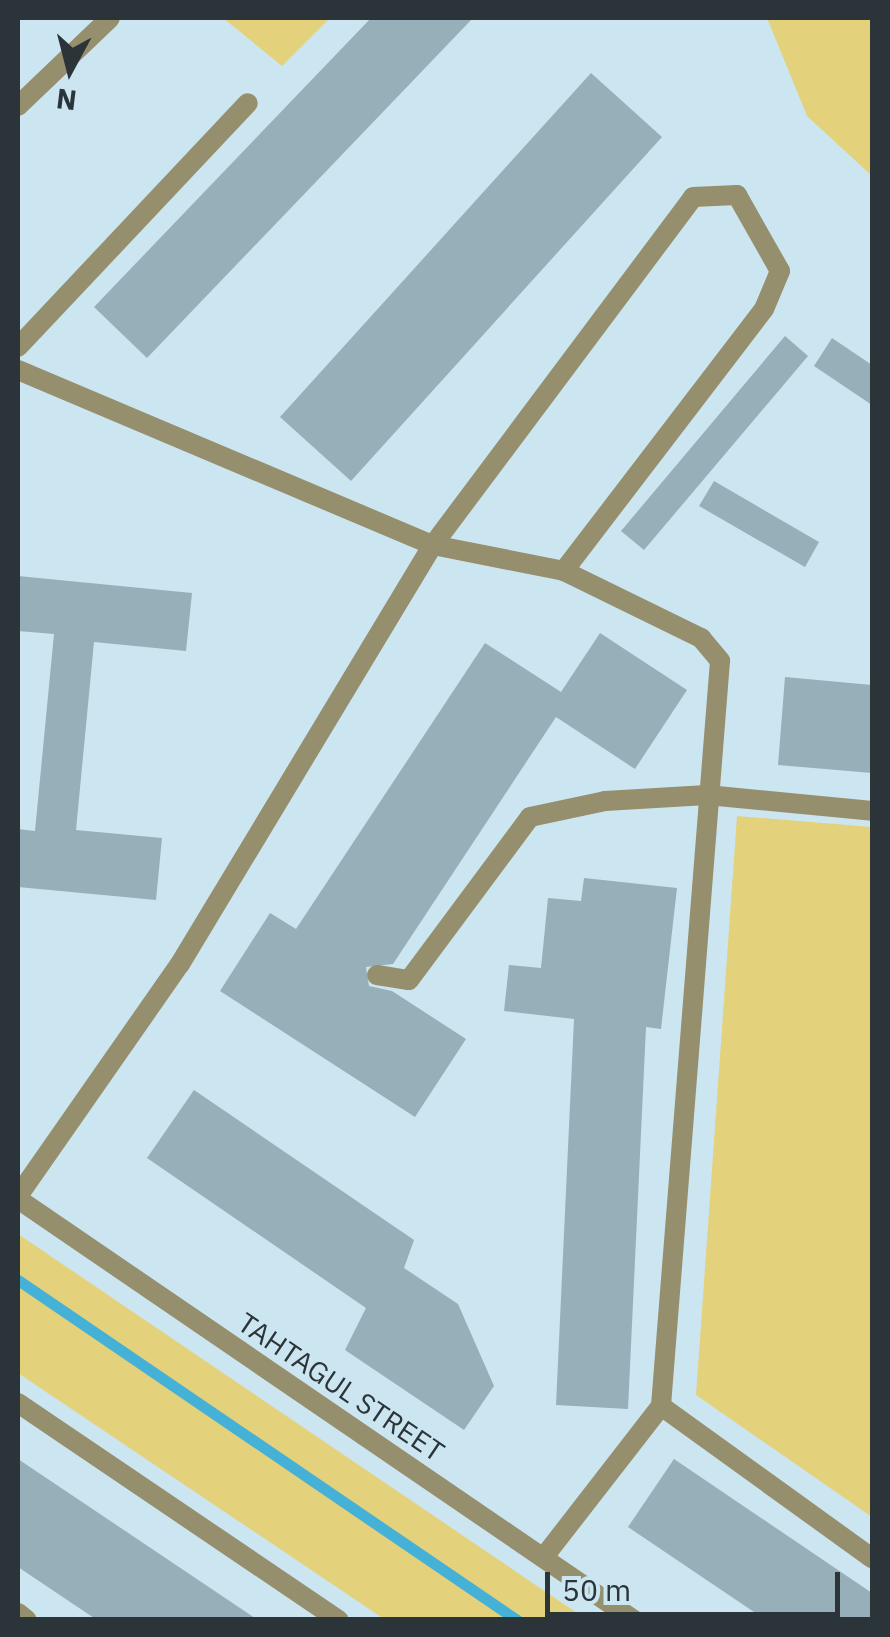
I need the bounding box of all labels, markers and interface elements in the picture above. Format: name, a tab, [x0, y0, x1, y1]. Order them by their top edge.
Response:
north arrow	[20, 20, 120, 120]
text: N	[54, 81, 79, 120]
street label: TAHTAGUL STREET	[232, 1306, 450, 1468]
scale bar	[550, 1552, 845, 1614]
text: 50 m	[562, 1570, 631, 1609]

